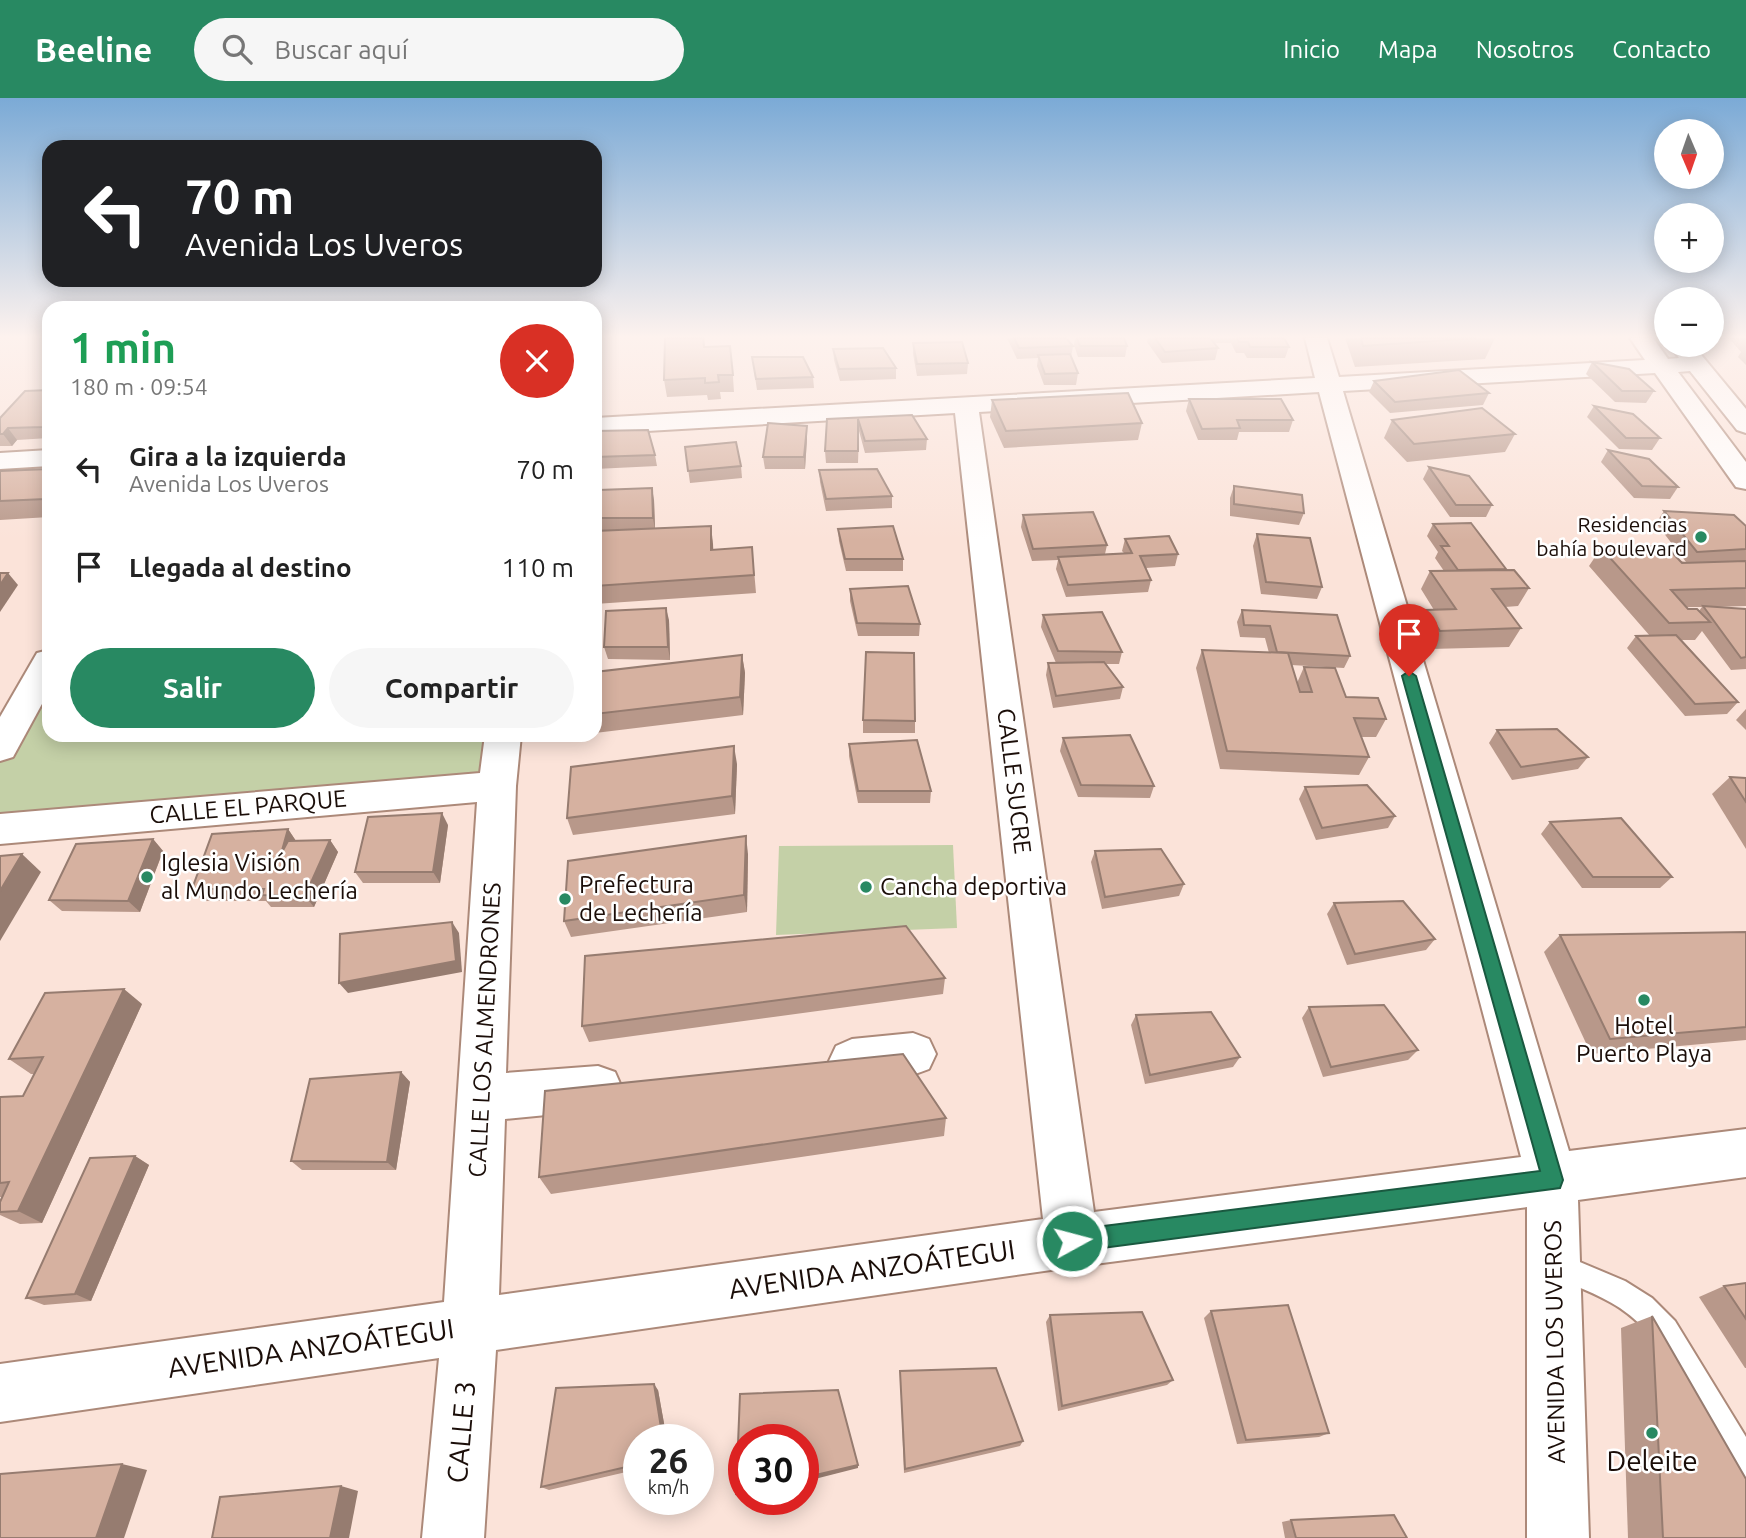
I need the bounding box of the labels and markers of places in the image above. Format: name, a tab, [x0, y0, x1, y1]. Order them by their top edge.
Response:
place label: Residencias bahía boulevard	[1536, 512, 1687, 560]
marker: Residencias bahía boulevard	[1693, 529, 1709, 545]
pin	[1379, 604, 1439, 676]
place label: Iglesia Visión al Mundo Lechería	[161, 849, 358, 904]
marker: Iglesia Visión al Mundo Lechería	[139, 869, 155, 885]
place label: Prefectura de Lechería	[579, 871, 703, 926]
place label: Cancha deportiva	[880, 873, 1067, 900]
marker: Cancha deportiva	[858, 879, 874, 895]
marker: Prefectura de Lechería	[557, 891, 573, 907]
marker: Hotel Puerto Playa	[1636, 992, 1652, 1008]
place label: Hotel Puerto Playa	[1576, 1012, 1712, 1067]
marker: Deleite	[1644, 1425, 1660, 1441]
place label: Deleite	[1606, 1445, 1698, 1476]

